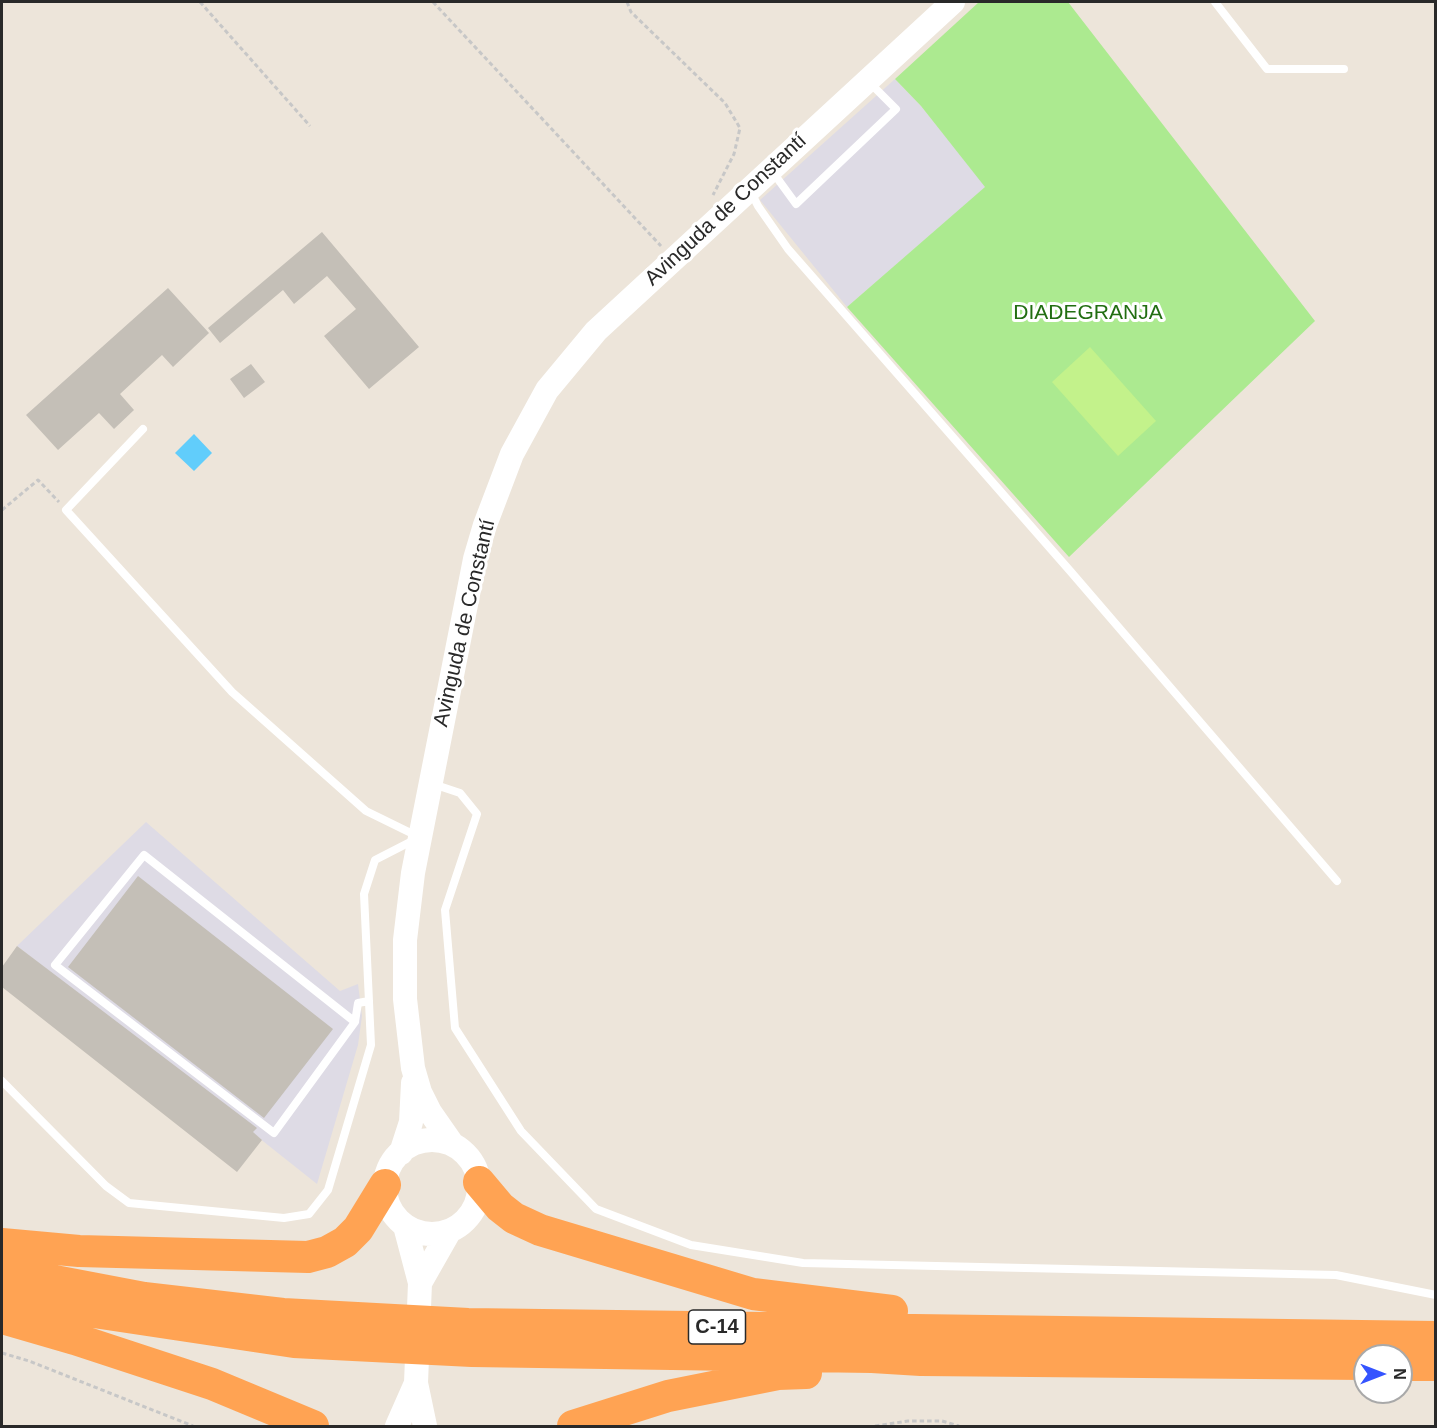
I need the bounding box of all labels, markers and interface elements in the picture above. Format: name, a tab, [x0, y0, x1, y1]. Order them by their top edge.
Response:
street label: Avinguda de Constantí	[640, 128, 812, 292]
park label: DIADEGRANJA	[1013, 300, 1163, 326]
street label: Avinguda de Constantí	[429, 517, 501, 729]
road number: C-14	[688, 1310, 746, 1344]
north arrow	[1353, 1344, 1413, 1404]
text: N	[1391, 1368, 1408, 1380]

